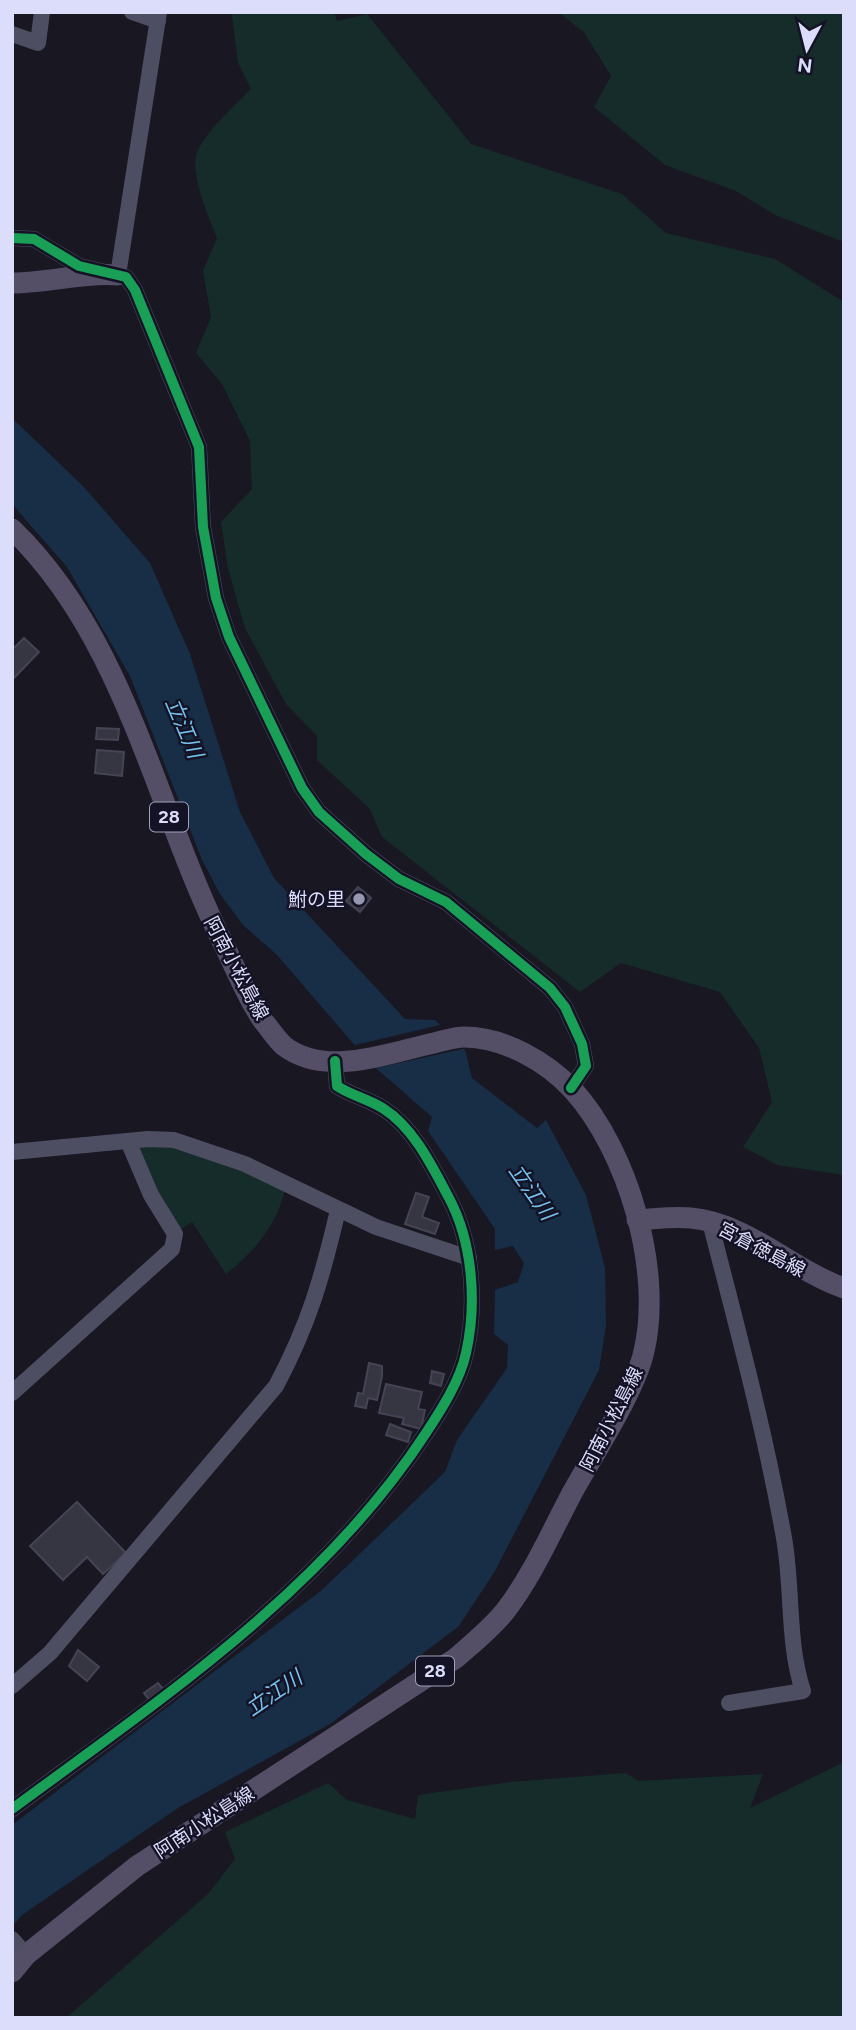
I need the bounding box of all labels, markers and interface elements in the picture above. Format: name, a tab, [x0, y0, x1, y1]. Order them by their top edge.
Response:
north arrow	[772, 14, 842, 84]
text: N	[796, 53, 814, 78]
water label: 立江川	[161, 694, 209, 764]
road number: 28	[150, 802, 188, 832]
place label: 鮒の里	[288, 888, 345, 911]
marker: 鮒の里	[351, 891, 367, 907]
street label: 阿南小松島線	[200, 913, 273, 1024]
water label: 立江川	[504, 1159, 562, 1226]
street label: 宮倉徳島線	[714, 1217, 809, 1282]
street label: 阿南小松島線	[575, 1363, 648, 1475]
road number: 28	[416, 1656, 454, 1686]
water label: 立江川	[241, 1663, 308, 1721]
street label: 阿南小松島線	[150, 1782, 258, 1863]

